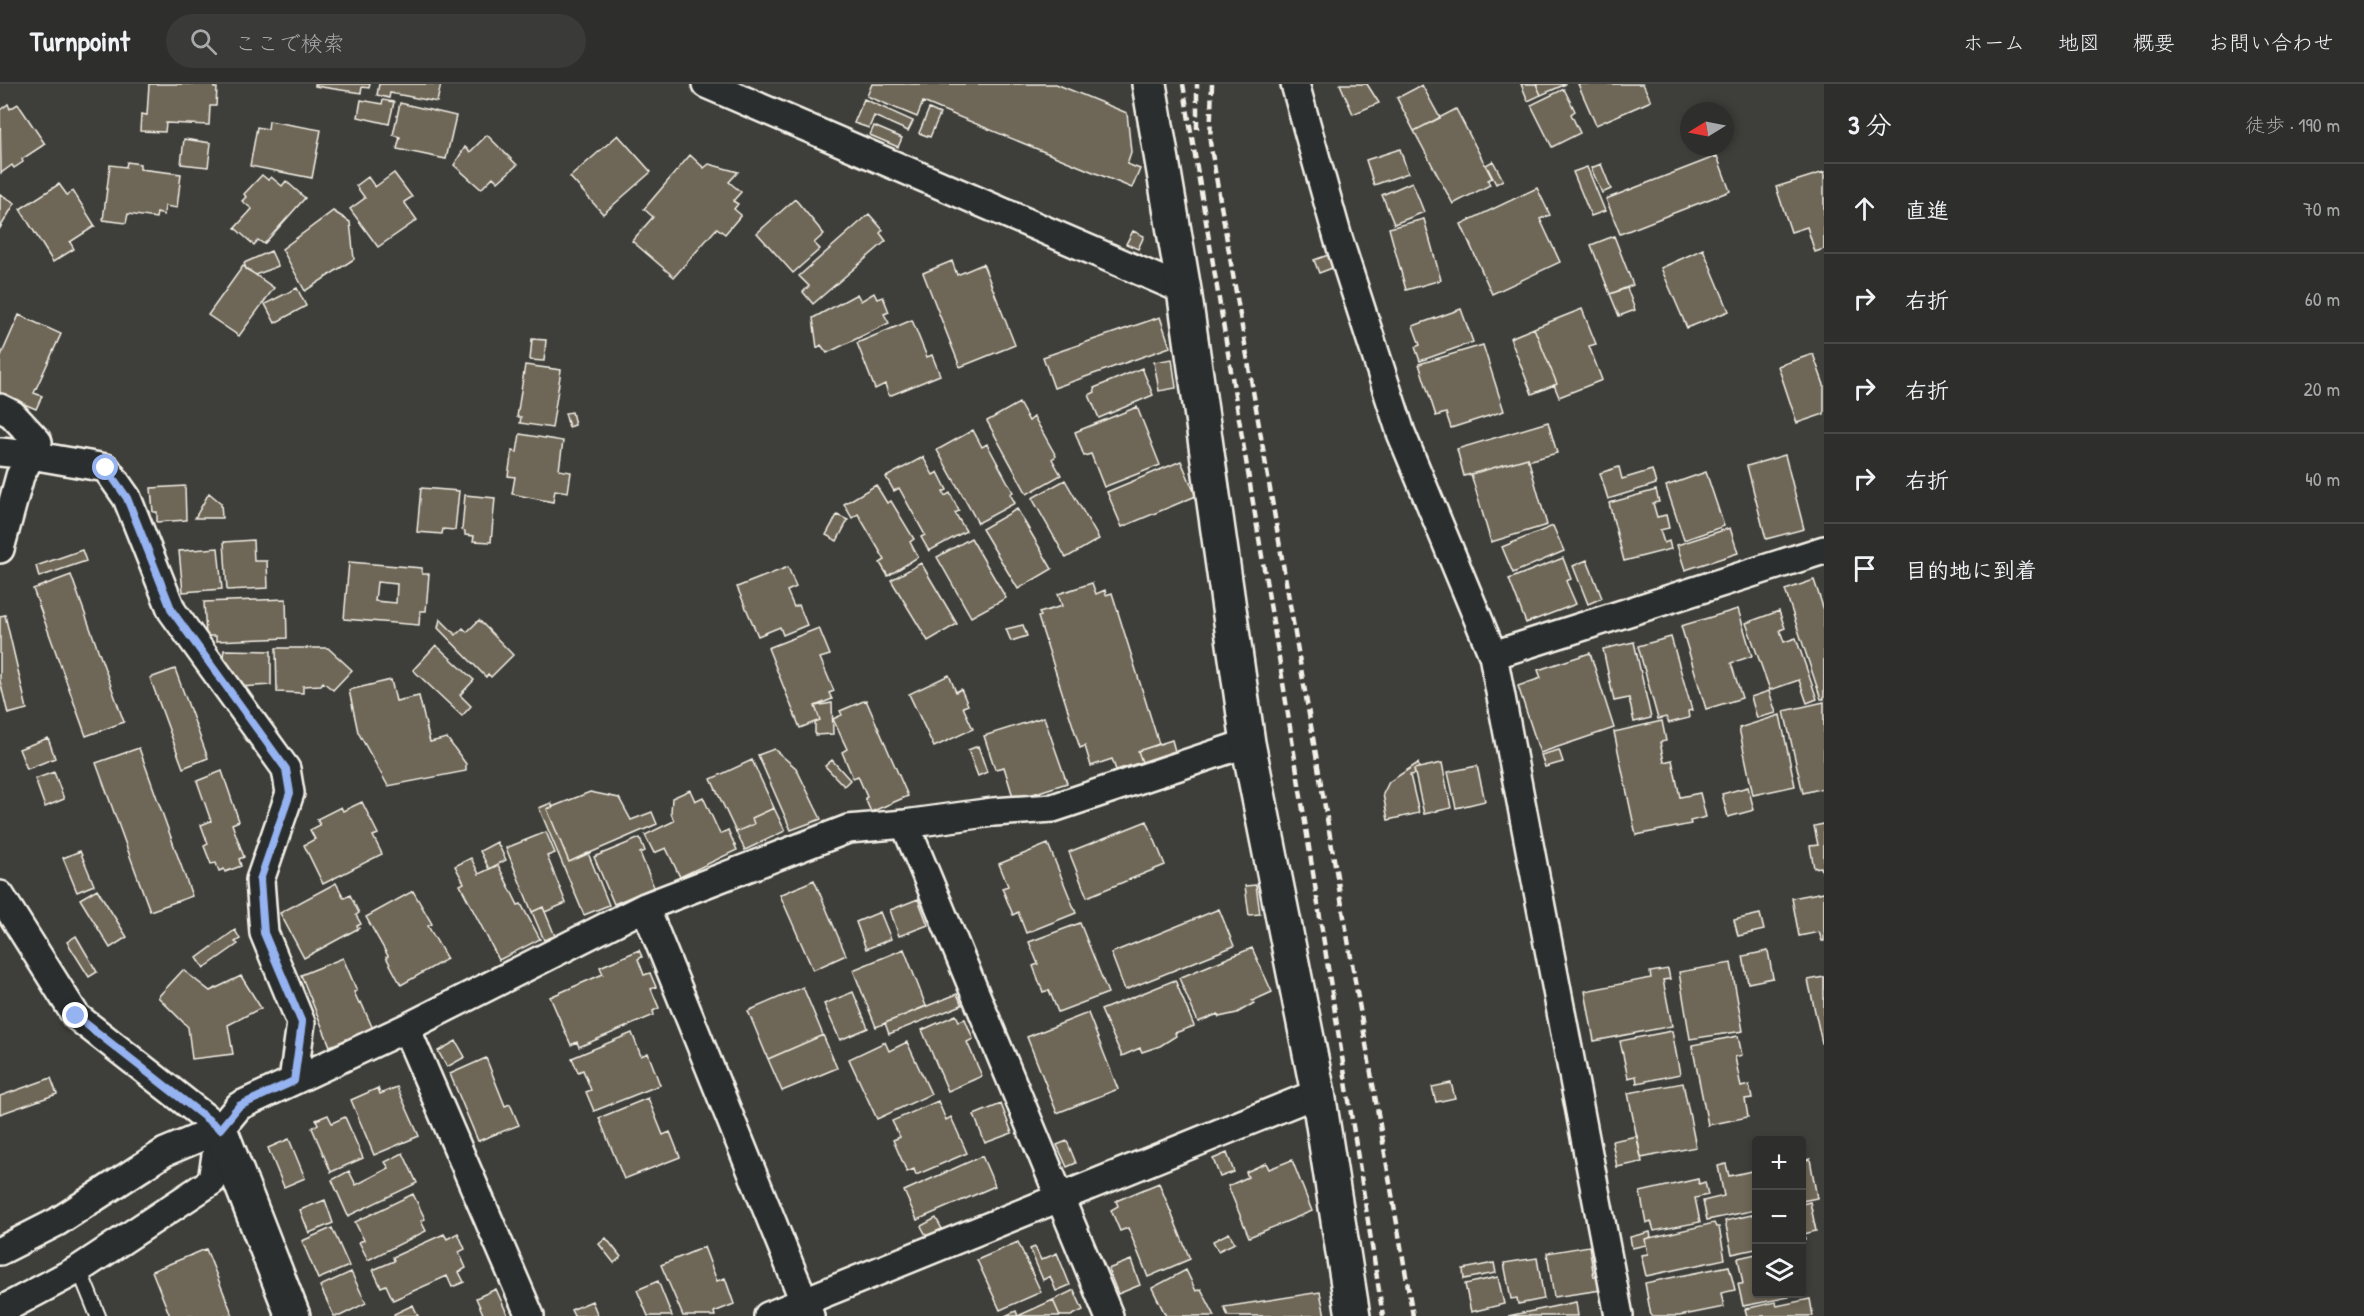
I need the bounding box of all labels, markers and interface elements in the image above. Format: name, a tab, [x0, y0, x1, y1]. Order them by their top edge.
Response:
search box	[166, 14, 586, 68]
text: Turnpoint	[30, 22, 130, 60]
icon: search	[187, 25, 220, 58]
text: ここで検索	[235, 28, 345, 58]
text: ホーム	[1963, 28, 2025, 57]
text: 地図	[2058, 28, 2100, 57]
text: 概要	[2133, 28, 2175, 57]
text: お問い合わせ	[2208, 28, 2334, 57]
north arrow	[1680, 102, 1734, 156]
text: 3 分	[1848, 107, 1892, 142]
text: 徒歩 · 190 m	[2245, 111, 2340, 138]
icon: ahead	[1848, 192, 1881, 225]
text: 直進	[1905, 195, 1949, 225]
text: 70 m	[2303, 195, 2340, 222]
icon: right	[1848, 282, 1881, 315]
text: 右折	[1905, 285, 1949, 315]
text: 60 m	[2305, 285, 2340, 312]
icon: right	[1848, 372, 1881, 405]
text: 右折	[1905, 375, 1949, 405]
text: 20 m	[2303, 375, 2340, 402]
route start	[92, 454, 118, 480]
icon: right	[1848, 462, 1881, 495]
text: 右折	[1905, 465, 1949, 495]
text: 40 m	[2305, 465, 2340, 492]
icon: arrive	[1848, 552, 1881, 585]
text: 目的地に到着	[1905, 555, 2037, 585]
route end	[62, 1002, 88, 1028]
map controls	[1752, 1136, 1806, 1298]
button: +	[1752, 1136, 1806, 1190]
button: −	[1752, 1190, 1806, 1244]
button: layers	[1752, 1244, 1806, 1298]

